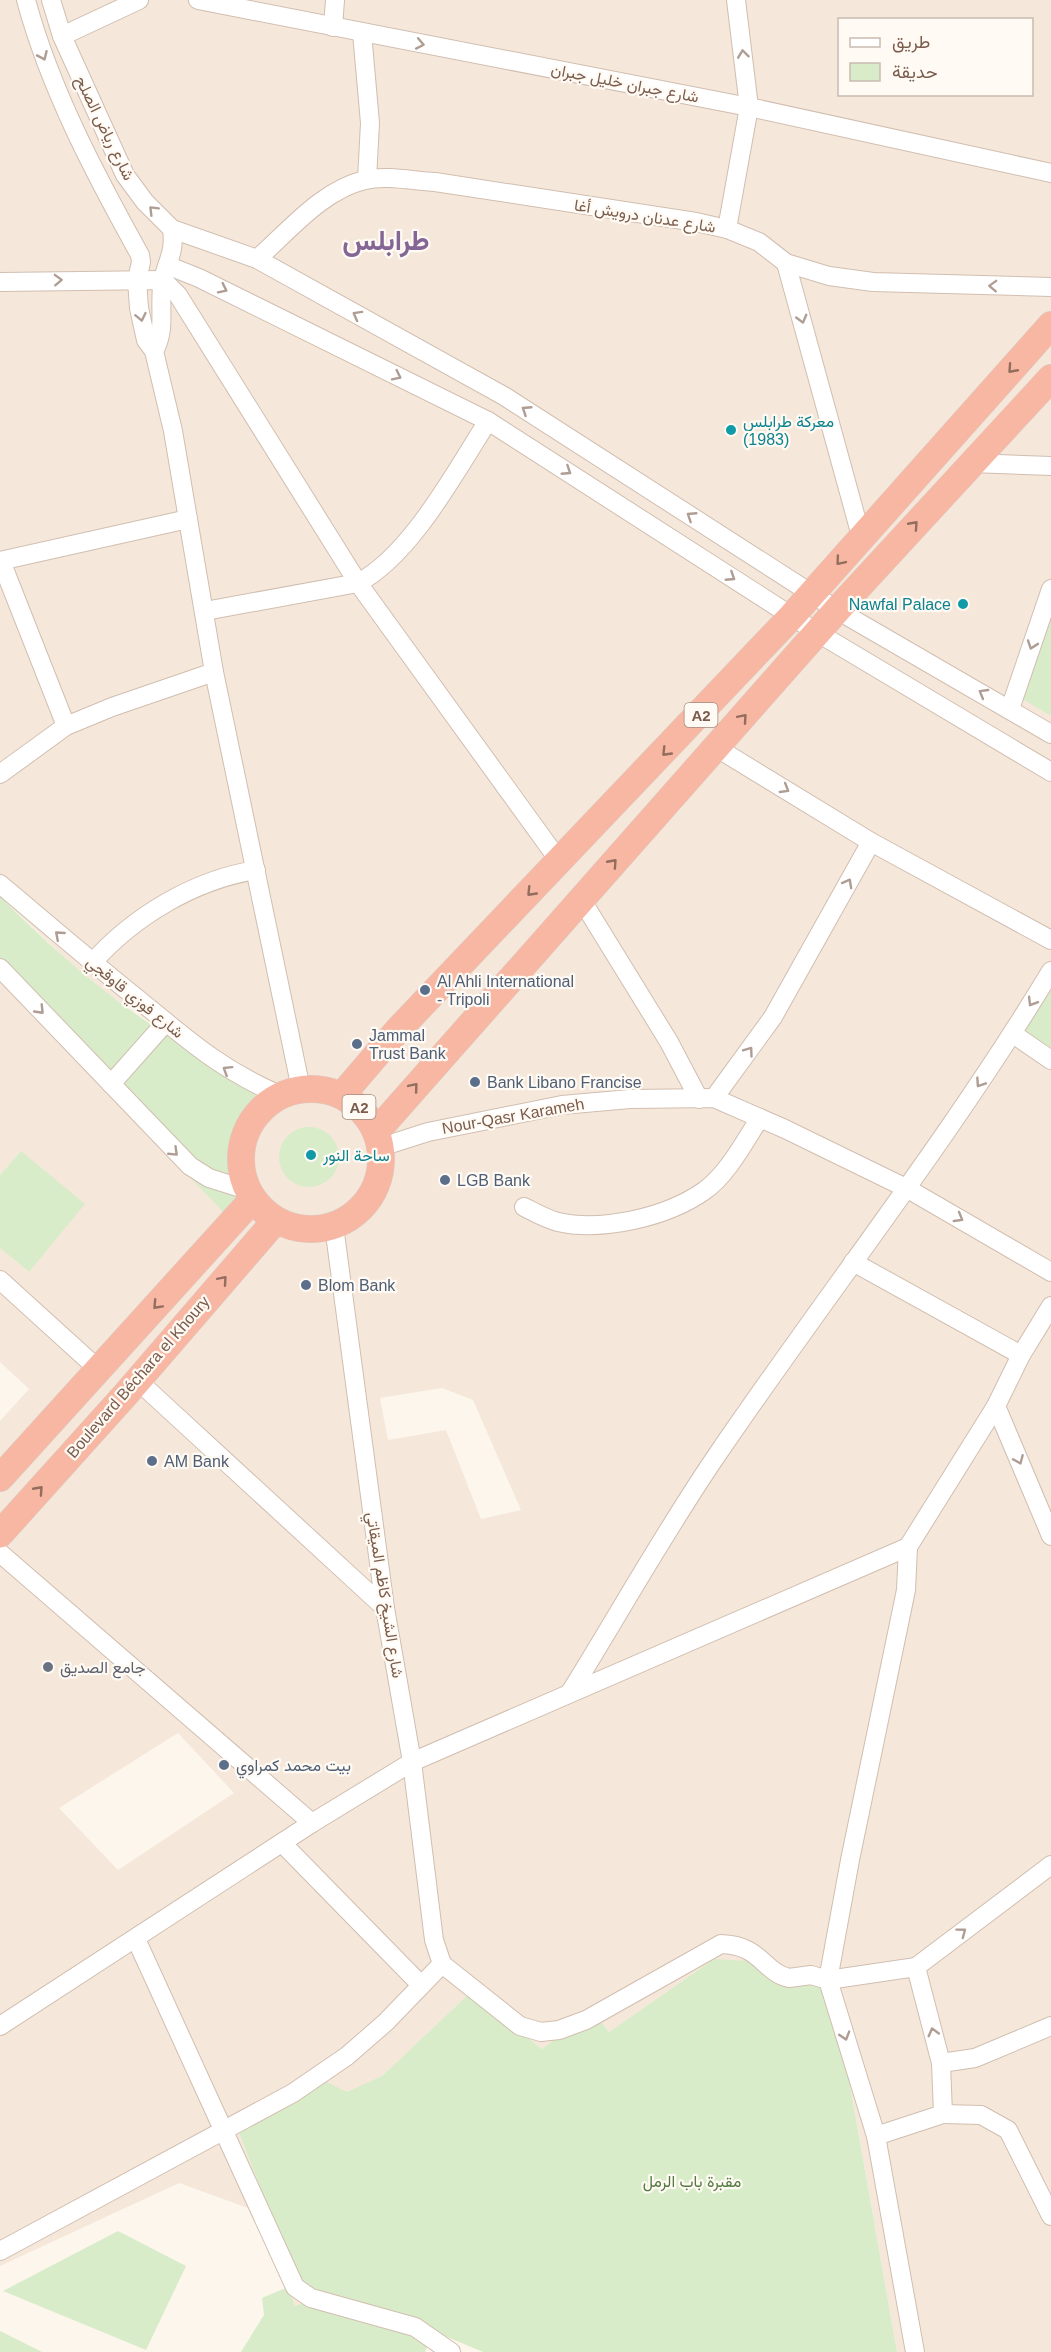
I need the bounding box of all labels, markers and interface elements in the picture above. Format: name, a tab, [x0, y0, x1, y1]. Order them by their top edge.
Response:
legend	[838, 18, 1033, 96]
text: طريق	[892, 32, 930, 53]
one-way arrow	[414, 37, 424, 50]
one-way arrow	[36, 49, 48, 60]
one-way arrow	[737, 49, 750, 58]
street label: شارع جبران خليل جبران	[549, 60, 700, 109]
text: حديقة	[892, 62, 938, 82]
street label: شارع رياض الصلح	[70, 73, 138, 184]
street label: شارع عدنان درويش أغا	[573, 196, 717, 239]
one-way arrow	[150, 206, 160, 217]
district label: طرابلس	[342, 225, 430, 258]
one-way arrow	[54, 273, 63, 286]
one-way arrow	[988, 279, 997, 292]
one-way arrow	[216, 282, 227, 294]
one-way arrow	[134, 311, 147, 321]
one-way arrow	[353, 311, 363, 322]
one-way arrow	[794, 314, 807, 324]
one-way arrow	[1008, 362, 1019, 373]
one-way arrow	[391, 368, 402, 380]
one-way arrow	[522, 407, 533, 418]
place label: معركة طرابلس (1983)	[743, 413, 834, 448]
marker: معركة طرابلس (1983)	[724, 423, 738, 437]
one-way arrow	[561, 464, 571, 476]
one-way arrow	[687, 511, 697, 523]
one-way arrow	[907, 521, 918, 532]
one-way arrow	[836, 554, 847, 565]
one-way arrow	[724, 570, 735, 581]
place label: Nawfal Palace	[849, 596, 951, 613]
marker: Nawfal Palace	[956, 597, 970, 611]
one-way arrow	[1027, 639, 1039, 650]
one-way arrow	[979, 689, 989, 701]
road number: A2	[684, 703, 718, 727]
one-way arrow	[736, 714, 747, 725]
one-way arrow	[662, 745, 673, 755]
one-way arrow	[779, 782, 789, 794]
one-way arrow	[606, 859, 617, 870]
one-way arrow	[841, 879, 852, 889]
one-way arrow	[527, 886, 538, 896]
one-way arrow	[55, 931, 66, 942]
street label: شارع فوزي قاوقجي	[80, 953, 187, 1045]
place label: Al Ahli International - Tripoli	[437, 973, 574, 1008]
marker: Al Ahli International - Tripoli	[418, 983, 432, 997]
one-way arrow	[1027, 996, 1039, 1006]
one-way arrow	[33, 1003, 44, 1014]
place label: Jammal Trust Bank	[369, 1027, 447, 1062]
marker: Jammal Trust Bank	[350, 1037, 364, 1051]
one-way arrow	[741, 1046, 752, 1057]
one-way arrow	[223, 1065, 233, 1077]
place label: Bank Libano Francise	[487, 1074, 642, 1091]
marker: Bank Libano Francise	[468, 1075, 482, 1089]
one-way arrow	[976, 1076, 987, 1087]
one-way arrow	[407, 1083, 418, 1094]
road number: A2	[342, 1095, 376, 1119]
street label: Nour-Qasr Karameh	[441, 1095, 585, 1137]
one-way arrow	[167, 1144, 178, 1155]
place label: ساحة النور	[322, 1147, 390, 1166]
marker: ساحة النور	[304, 1148, 318, 1162]
place label: LGB Bank	[457, 1172, 531, 1189]
marker: LGB Bank	[438, 1173, 452, 1187]
one-way arrow	[953, 1211, 963, 1223]
one-way arrow	[216, 1276, 227, 1287]
place label: Blom Bank	[318, 1277, 396, 1294]
marker: Blom Bank	[299, 1278, 313, 1292]
street label: Boulevard Béchara el Khoury	[63, 1293, 213, 1461]
one-way arrow	[154, 1298, 165, 1309]
place label: AM Bank	[164, 1453, 230, 1470]
one-way arrow	[1011, 1453, 1023, 1464]
marker: AM Bank	[145, 1454, 159, 1468]
one-way arrow	[32, 1486, 43, 1497]
street label: شارع الشيخ كاظم الميقاتي	[359, 1511, 407, 1680]
place label: جامع الصديق	[60, 1659, 146, 1679]
marker: جامع الصديق	[41, 1660, 55, 1674]
place label: بيت محمد كمراوي	[236, 1757, 351, 1779]
marker: بيت محمد كمراوي	[217, 1758, 231, 1772]
one-way arrow	[956, 1929, 967, 1940]
one-way arrow	[928, 2027, 940, 2038]
one-way arrow	[838, 2030, 850, 2041]
park label: مقبرة باب الرمل	[643, 2173, 741, 2192]

